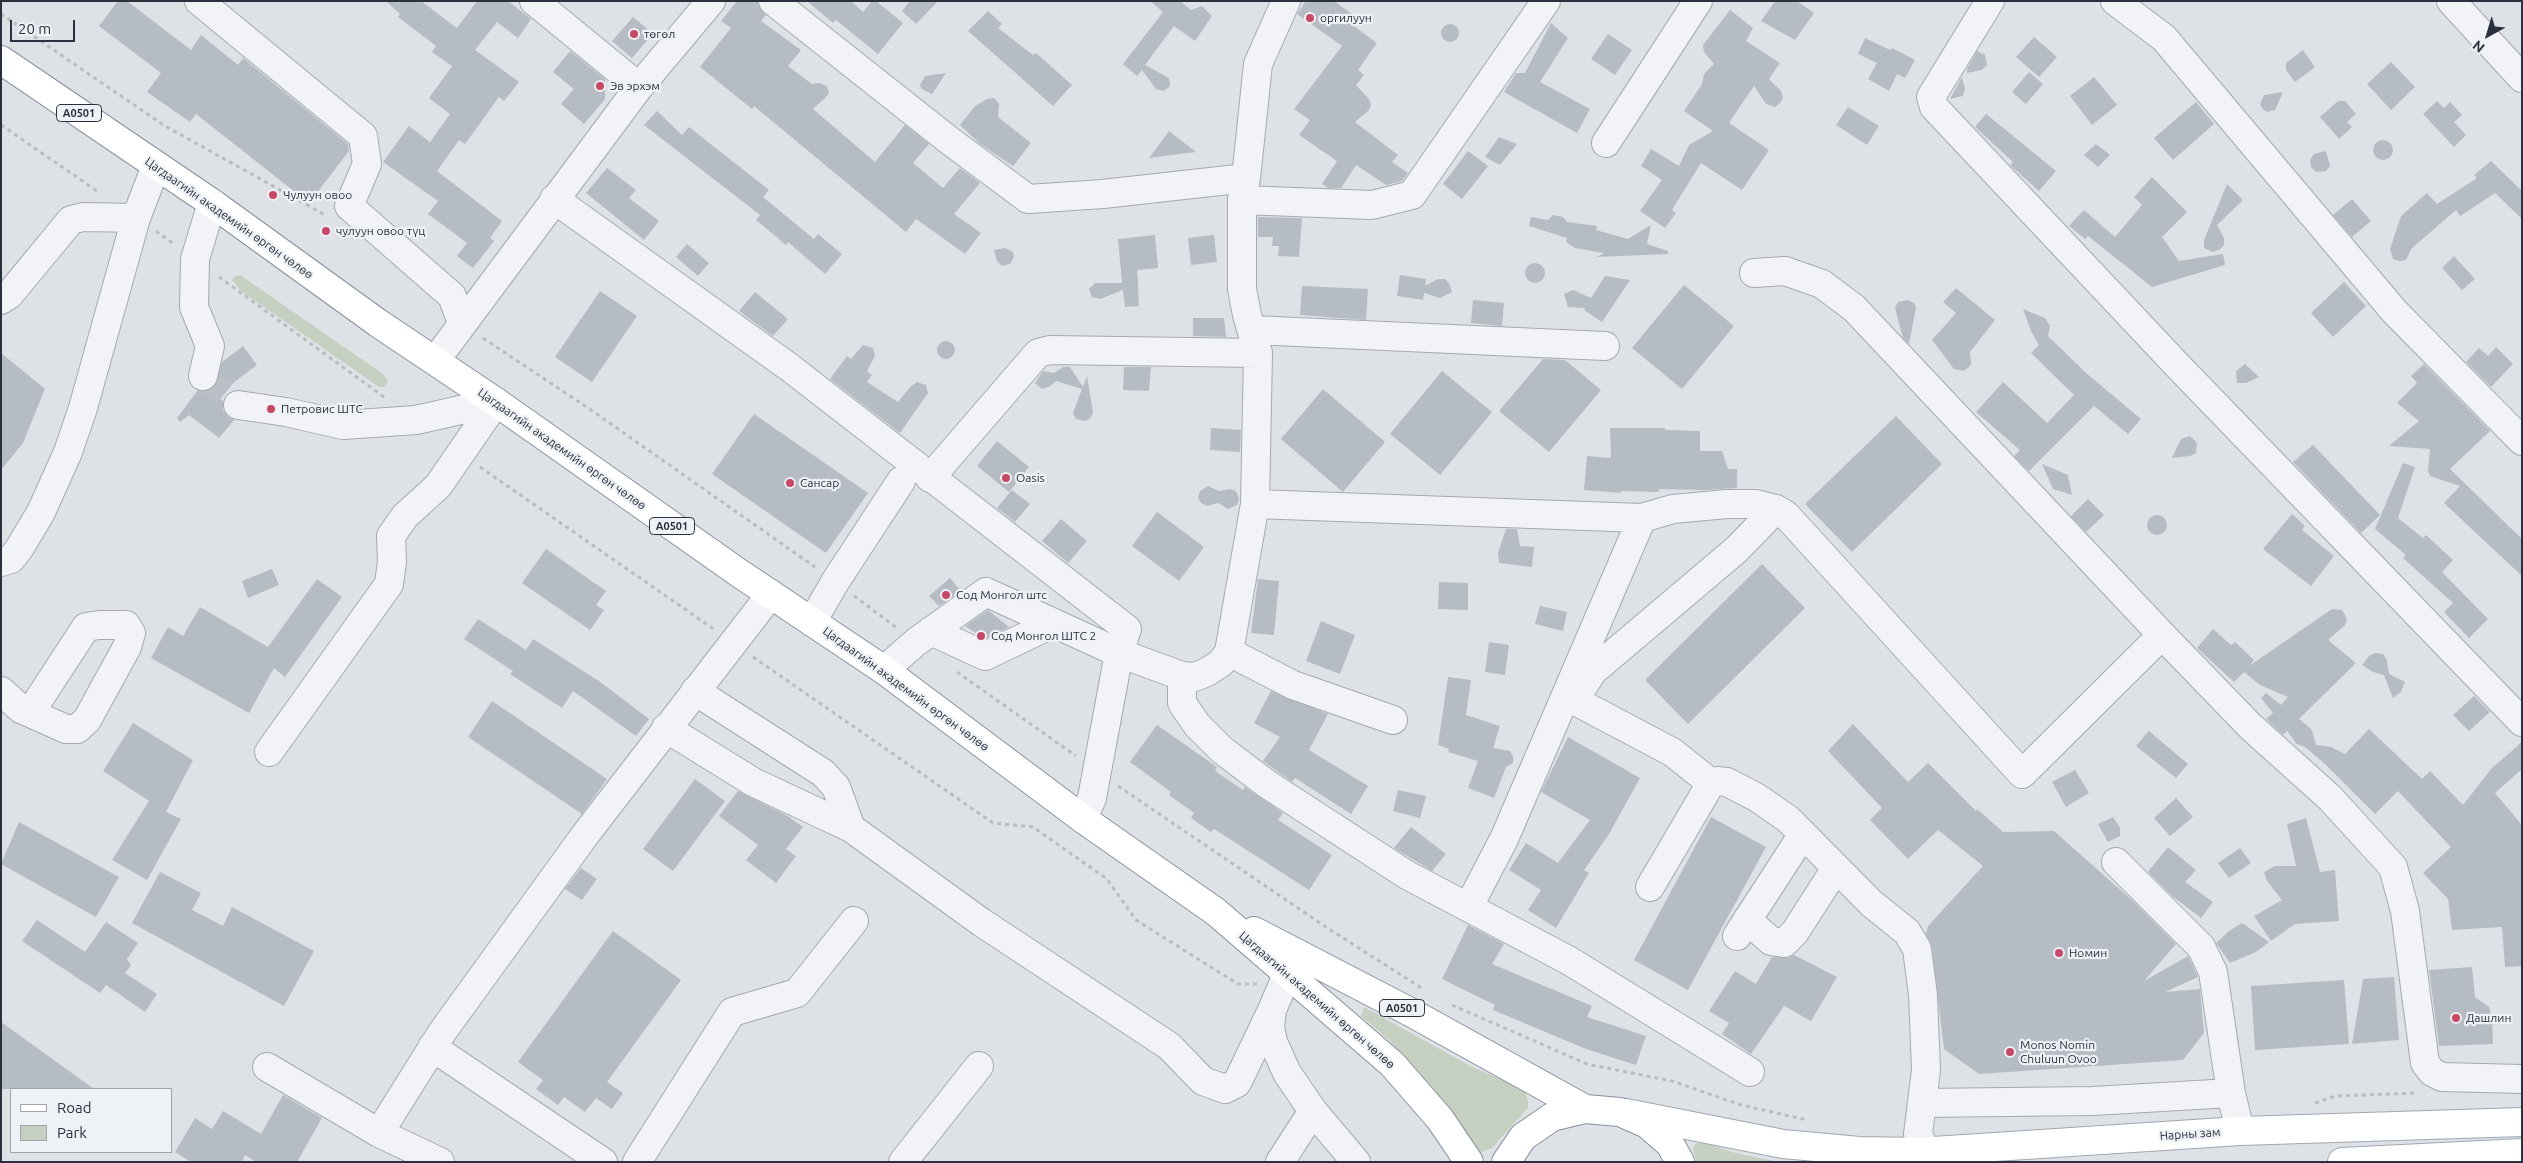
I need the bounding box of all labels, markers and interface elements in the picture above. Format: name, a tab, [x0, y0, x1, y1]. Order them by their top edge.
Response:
scale bar	[12, 10, 78, 42]
north arrow	[2463, 10, 2513, 60]
place label: оргилуун	[1320, 11, 1372, 25]
marker: оргилуун	[1304, 12, 1316, 24]
text: 20 m	[18, 20, 51, 37]
place label: төгөл	[644, 27, 675, 41]
marker: төгөл	[628, 28, 640, 40]
text: N	[2469, 37, 2488, 56]
place label: Эв эрхэм	[610, 79, 660, 93]
marker: Эв эрхэм	[594, 80, 606, 92]
road number: A0501	[56, 105, 102, 122]
street label: Цагдаагийн академийн өргөн чөлөө	[142, 154, 316, 282]
place label: Чулуун овоо	[283, 188, 352, 202]
marker: Чулуун овоо	[267, 189, 279, 201]
place label: чулуун овоо түц	[336, 224, 425, 238]
marker: чулуун овоо түц	[320, 225, 332, 237]
street label: Цагдаагийн академийн өргөн чөлөө	[475, 385, 649, 513]
place label: Петровис ШТС	[281, 402, 363, 416]
marker: Петровис ШТС	[265, 403, 277, 415]
place label: Oasis	[1016, 471, 1045, 485]
marker: Oasis	[1000, 472, 1012, 484]
place label: Сансар	[800, 476, 839, 490]
marker: Сансар	[784, 477, 796, 489]
road number: A0501	[650, 518, 694, 534]
place label: Сод Монгол штс	[956, 588, 1047, 602]
marker: Сод Монгол штс	[940, 589, 952, 601]
street label: Цагдаагийн академийн өргөн чөлөө	[820, 624, 992, 754]
place label: Сод Монгол ШТС 2	[991, 629, 1096, 643]
marker: Сод Монгол ШТС 2	[975, 630, 987, 642]
street label: Цагдаагийн академийн өргөн чөлөө	[1236, 928, 1398, 1072]
place label: Номин	[2069, 946, 2107, 960]
marker: Номин	[2053, 947, 2065, 959]
road number: A0501	[1380, 1000, 1424, 1016]
place label: Дашлин	[2466, 1011, 2511, 1025]
marker: Дашлин	[2450, 1012, 2462, 1024]
place label: Monos Nomin Chuluun Ovoo	[2020, 1038, 2097, 1066]
marker: Monos Nomin Chuluun Ovoo	[2004, 1046, 2016, 1058]
legend	[10, 1088, 172, 1153]
text: Road	[57, 1099, 92, 1116]
text: Park	[57, 1124, 87, 1141]
street label: Нарны зам	[2159, 1125, 2221, 1143]

